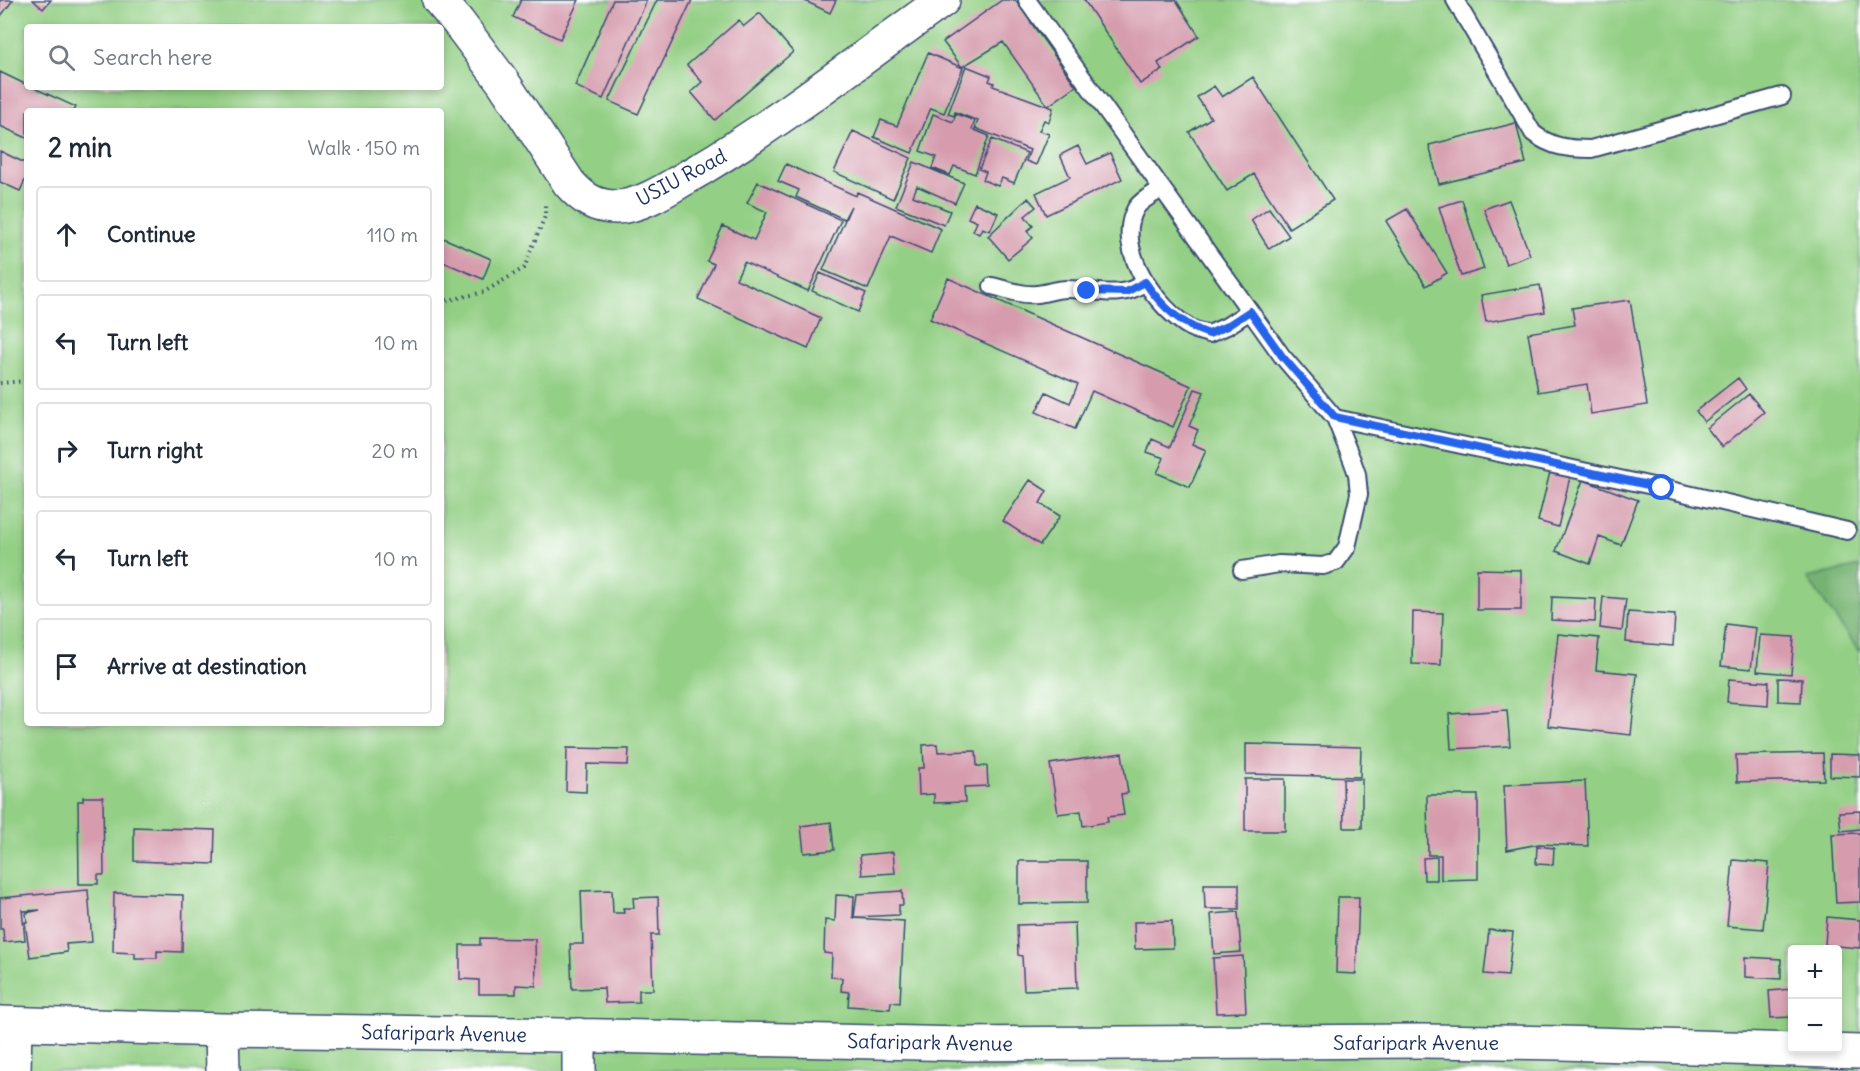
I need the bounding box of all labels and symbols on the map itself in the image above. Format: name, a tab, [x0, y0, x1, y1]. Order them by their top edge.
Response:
street label: USIU Road	[632, 143, 731, 211]
route end	[1073, 277, 1099, 303]
route start	[1648, 474, 1674, 500]
street label: Safaripark Avenue	[361, 1019, 527, 1047]
street label: Safaripark Avenue	[847, 1028, 1013, 1056]
street label: Safaripark Avenue	[1333, 1030, 1499, 1055]

